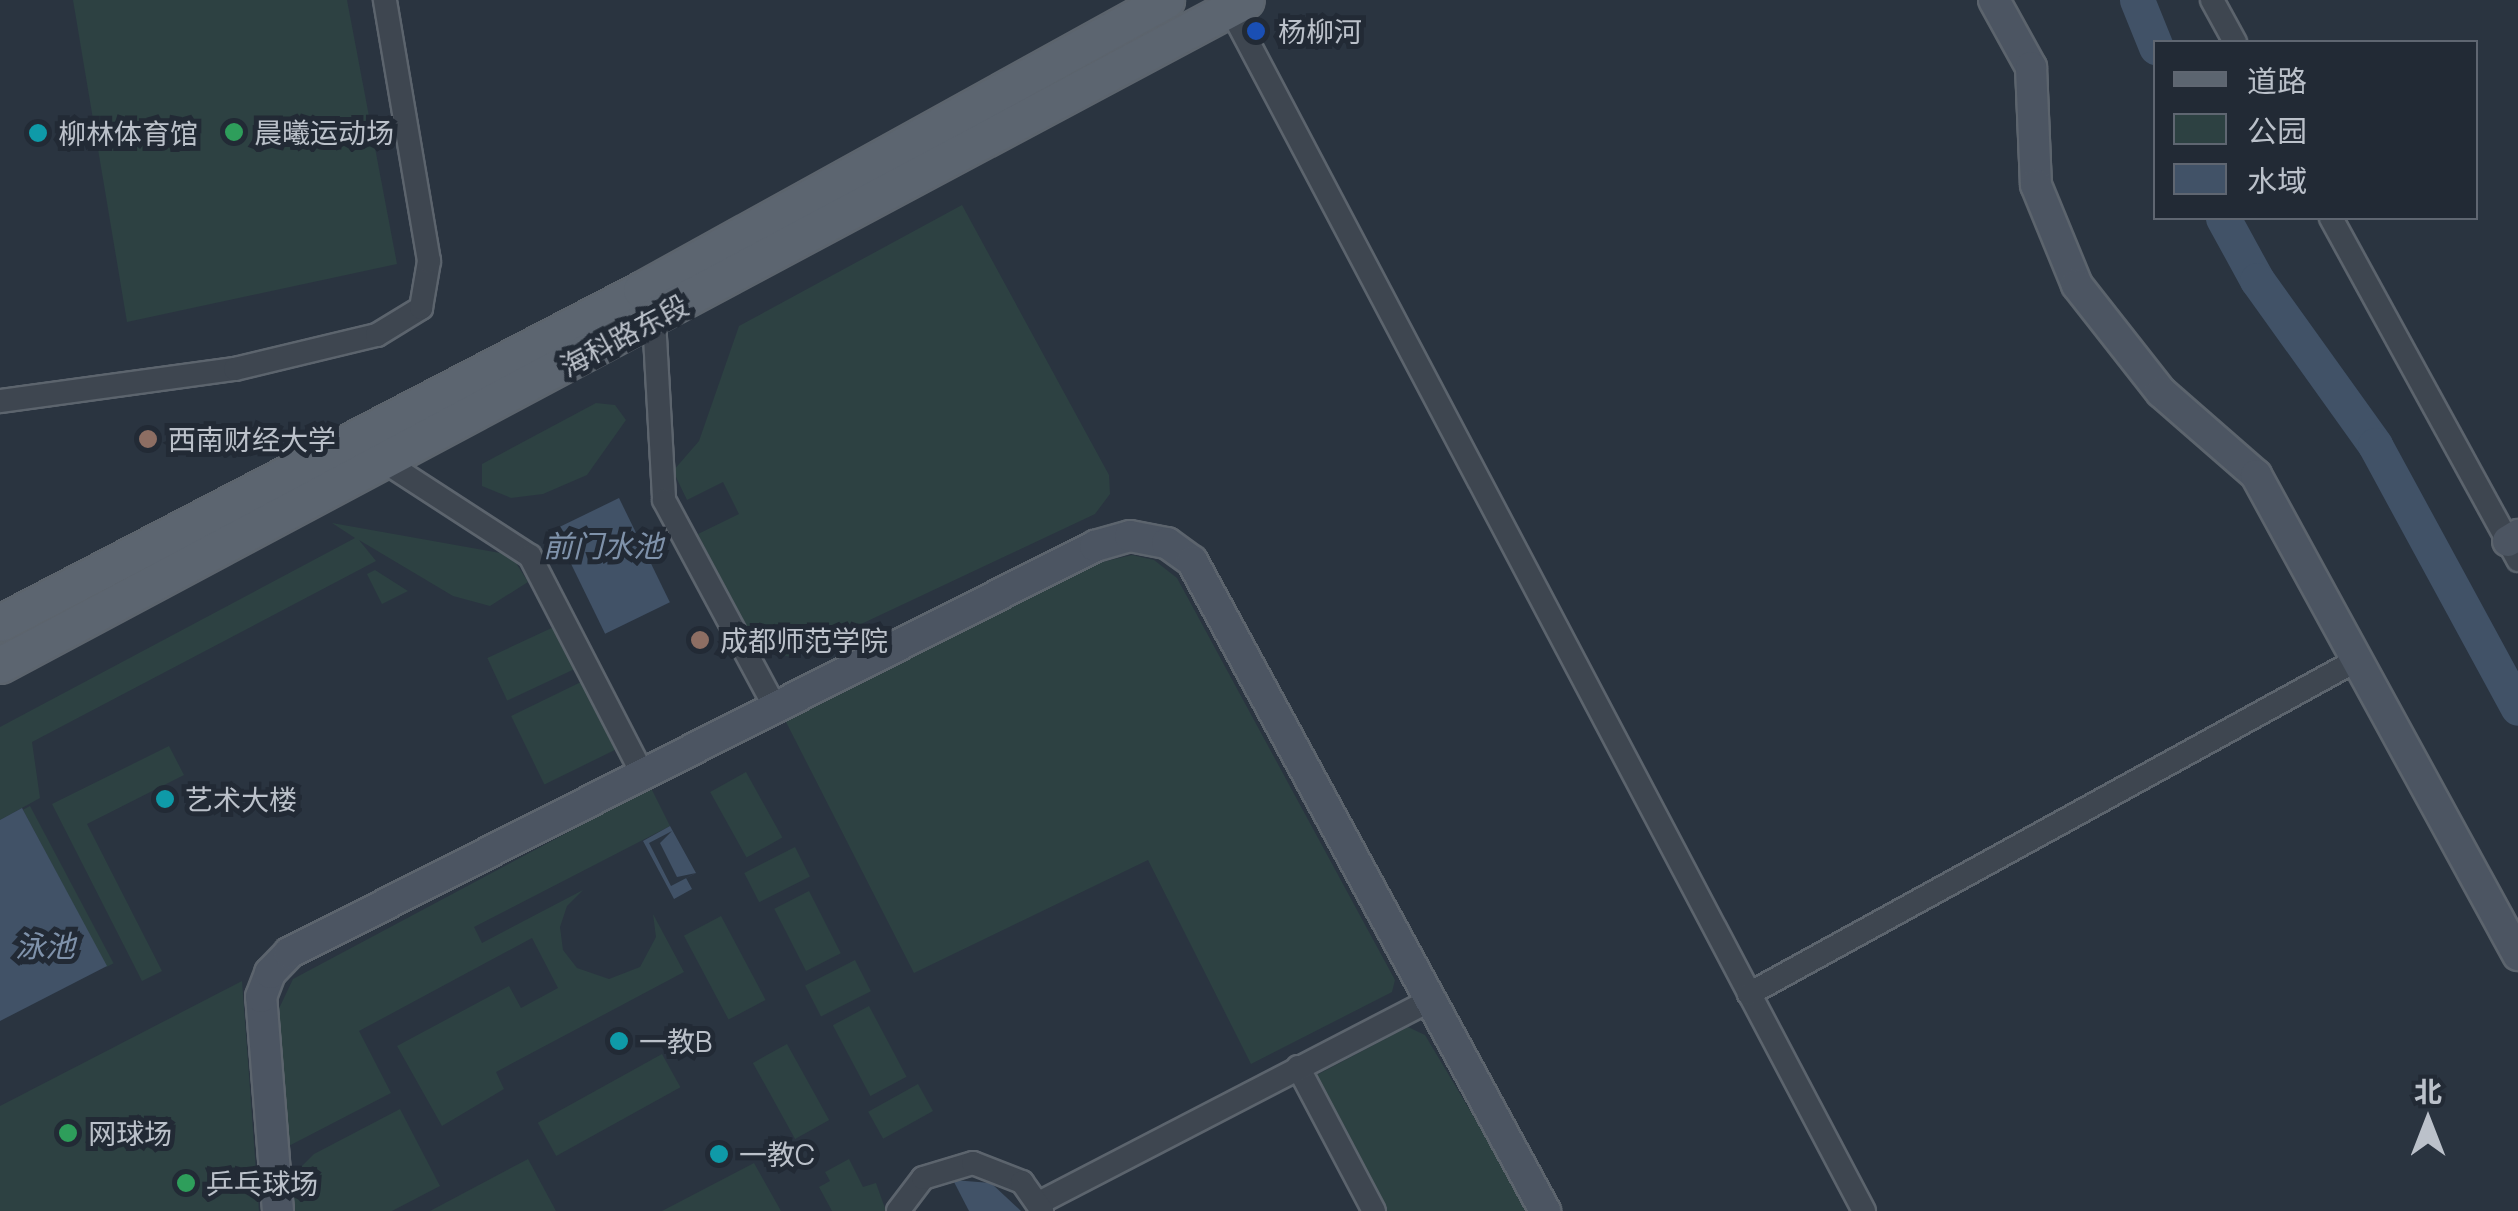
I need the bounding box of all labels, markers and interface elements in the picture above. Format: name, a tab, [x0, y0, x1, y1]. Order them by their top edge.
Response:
place label: 杨柳河	[1278, 14, 1362, 48]
marker: 杨柳河	[1243, 18, 1269, 44]
legend	[2153, 40, 2478, 220]
text: 道路	[2247, 60, 2307, 101]
text: 公园	[2247, 110, 2307, 151]
place label: 晨曦运动场	[254, 115, 394, 149]
place label: 柳林体育馆	[58, 116, 198, 150]
marker: 晨曦运动场	[223, 121, 245, 143]
marker: 柳林体育馆	[27, 122, 49, 144]
text: 水域	[2247, 160, 2307, 201]
street label: 海科路东段	[554, 287, 694, 383]
place label: 西南财经大学	[168, 422, 336, 456]
marker: 西南财经大学	[137, 428, 159, 450]
water label: 前门水池	[543, 528, 663, 564]
place label: 成都师范学院	[720, 623, 888, 657]
marker: 成都师范学院	[689, 629, 711, 651]
place label: 艺术大楼	[185, 782, 297, 816]
marker: 艺术大楼	[154, 788, 176, 810]
water label: 泳池	[15, 928, 75, 964]
place label: 一教B	[639, 1024, 712, 1058]
marker: 一教B	[608, 1030, 630, 1052]
north arrow	[2378, 1071, 2478, 1171]
text: 北	[2414, 1072, 2442, 1110]
place label: 网球场	[88, 1116, 172, 1150]
marker: 网球场	[57, 1122, 79, 1144]
place label: 一教C	[739, 1137, 815, 1171]
marker: 一教C	[708, 1143, 730, 1165]
place label: 乒乓球场	[206, 1166, 318, 1200]
marker: 乒乓球场	[175, 1172, 197, 1194]

